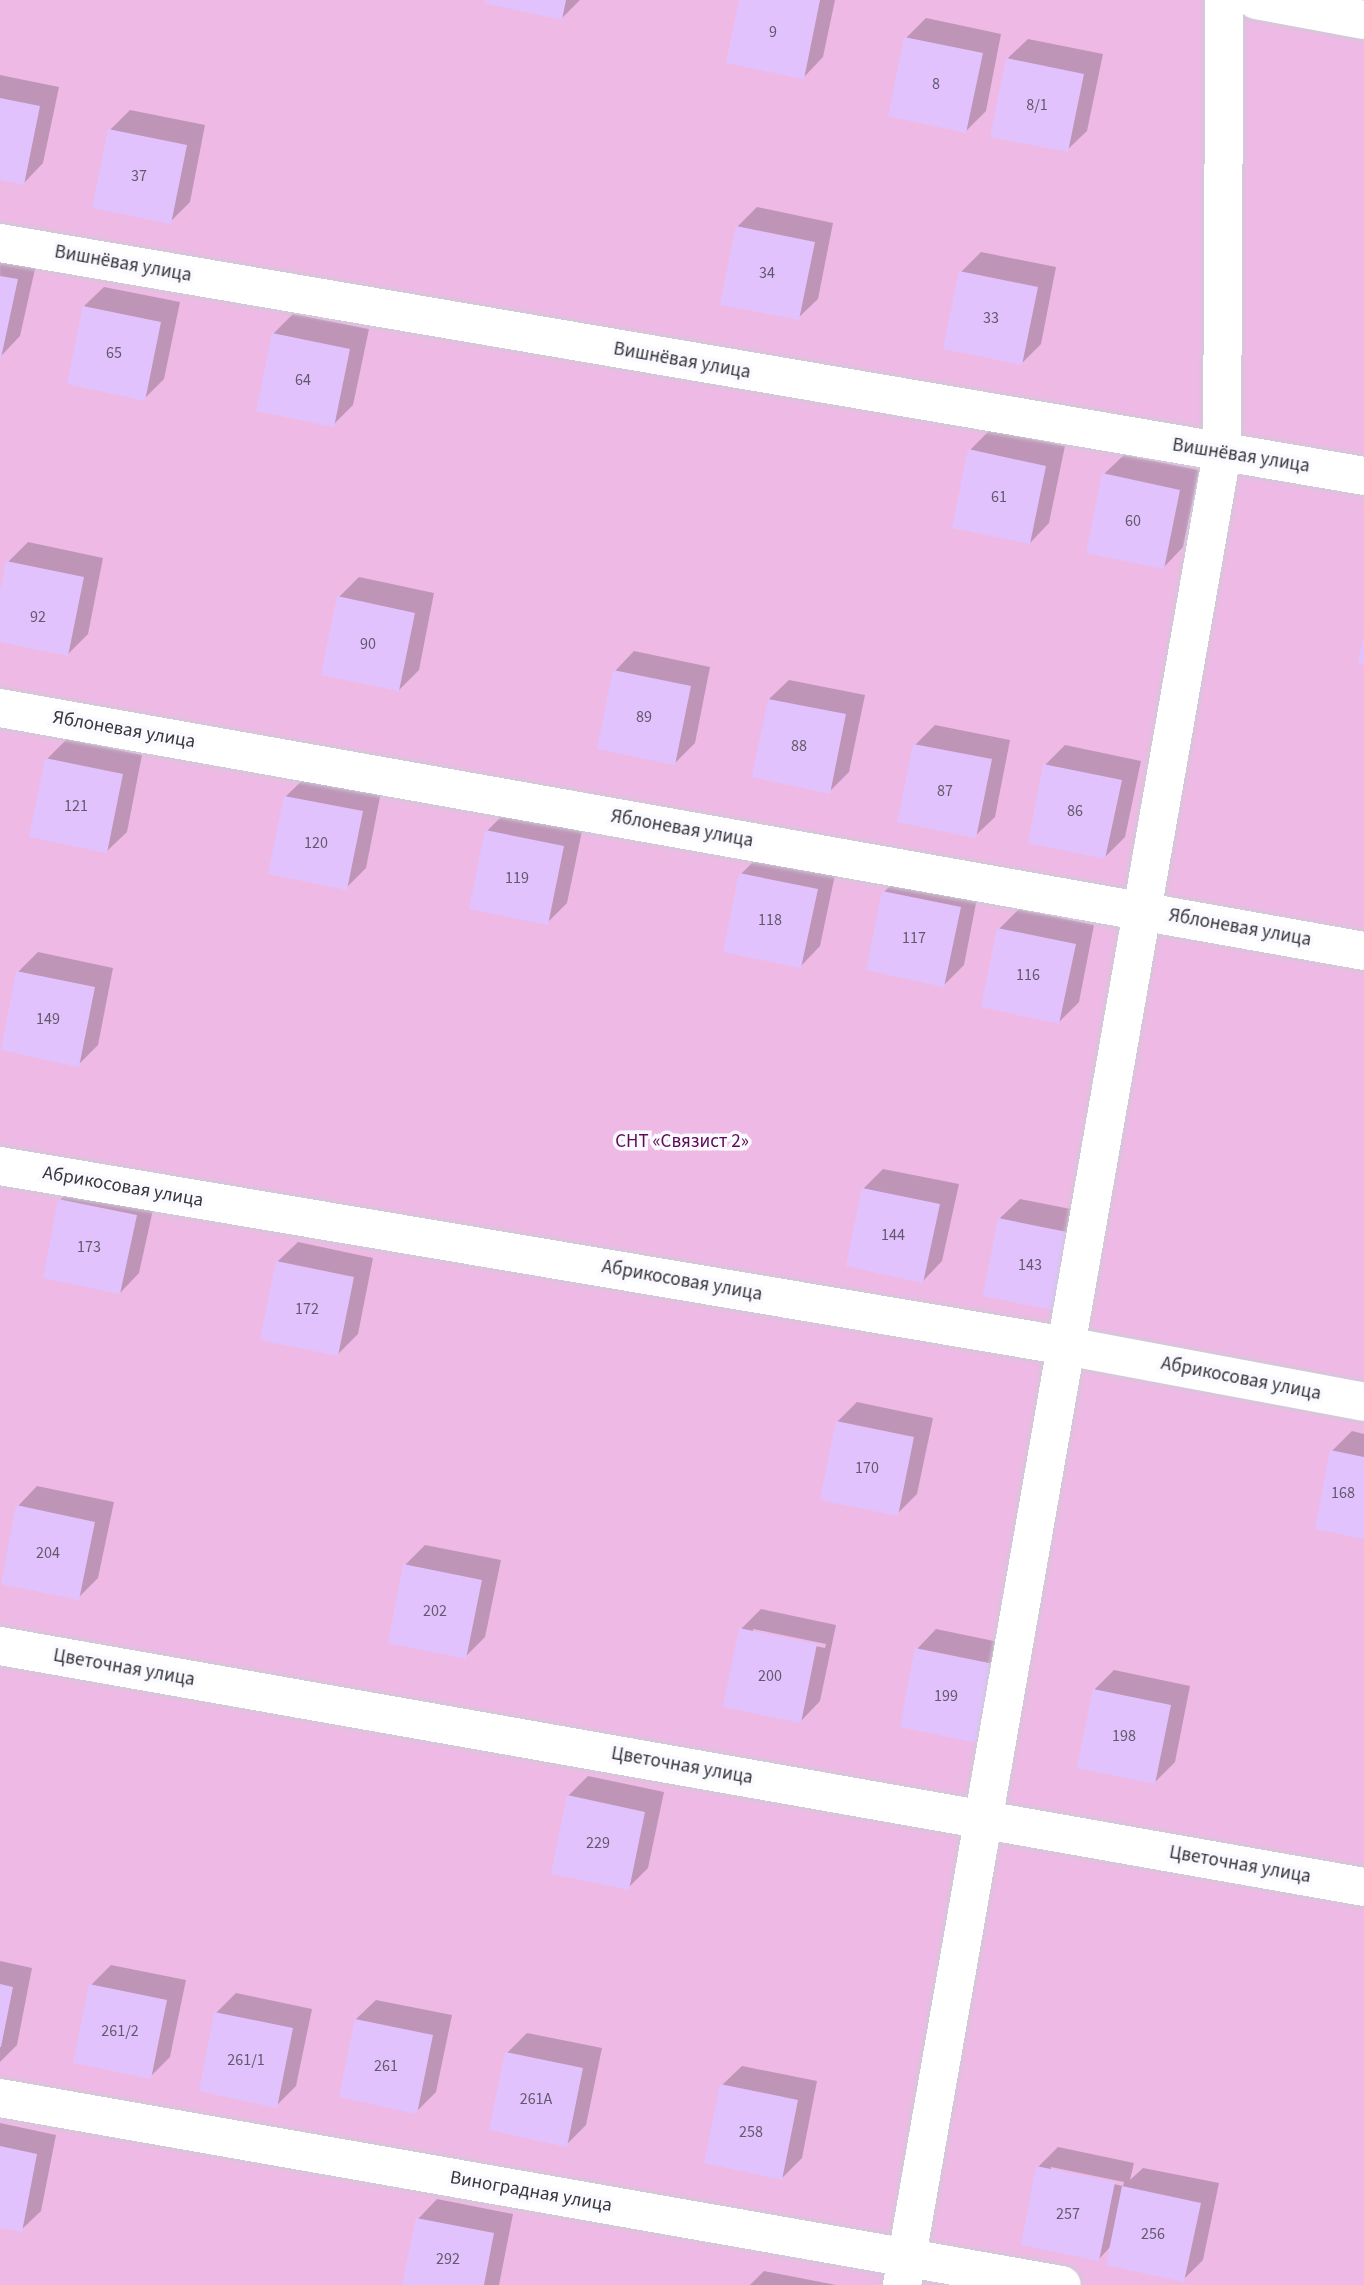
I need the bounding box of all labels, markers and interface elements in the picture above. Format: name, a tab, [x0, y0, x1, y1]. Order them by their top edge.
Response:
house number: 9	[769, 22, 777, 42]
house number: 8	[932, 74, 940, 94]
house number: 8/1	[1026, 95, 1048, 115]
house number: 37	[131, 166, 147, 186]
street label: Вишнёвая улица	[53, 241, 193, 287]
house number: 34	[759, 263, 775, 283]
house number: 33	[983, 308, 999, 328]
street label: Вишнёвая улица	[612, 338, 752, 384]
house number: 65	[106, 343, 122, 363]
house number: 64	[295, 370, 311, 390]
street label: Вишнёвая улица	[1171, 434, 1311, 478]
house number: 61	[991, 487, 1007, 507]
house number: 60	[1125, 511, 1141, 531]
house number: 92	[30, 607, 46, 627]
house number: 90	[360, 634, 376, 654]
street label: Яблоневая улица	[51, 706, 197, 754]
house number: 89	[636, 707, 652, 727]
house number: 88	[791, 736, 807, 756]
house number: 87	[937, 781, 953, 801]
house number: 121	[64, 796, 88, 816]
house number: 86	[1067, 801, 1083, 821]
street label: Яблоневая улица	[609, 805, 755, 853]
house number: 120	[304, 833, 328, 853]
house number: 119	[505, 868, 529, 888]
street label: Яблоневая улица	[1167, 904, 1313, 952]
house number: 118	[758, 910, 782, 930]
house number: 117	[902, 928, 926, 948]
house number: 116	[1016, 965, 1040, 985]
house number: 149	[36, 1009, 60, 1029]
park label: СНТ «Связист 2»	[615, 1131, 749, 1153]
street label: Абрикосовая улица	[41, 1162, 205, 1212]
house number: 144	[881, 1225, 905, 1245]
house number: 173	[77, 1237, 101, 1257]
house number: 143	[1018, 1255, 1042, 1275]
street label: Абрикосовая улица	[600, 1256, 764, 1306]
house number: 172	[295, 1299, 319, 1319]
street label: Абрикосовая улица	[1159, 1352, 1323, 1406]
house number: 170	[855, 1458, 879, 1478]
house number: 168	[1331, 1483, 1355, 1503]
house number: 204	[36, 1543, 60, 1563]
house number: 202	[423, 1601, 447, 1621]
street label: Цветочная улица	[51, 1644, 197, 1692]
house number: 200	[758, 1666, 782, 1686]
house number: 199	[934, 1686, 958, 1706]
house number: 198	[1112, 1726, 1136, 1746]
street label: Цветочная улица	[609, 1742, 755, 1790]
house number: 229	[586, 1833, 610, 1853]
street label: Цветочная улица	[1167, 1841, 1313, 1889]
house number: 261/2	[101, 2021, 139, 2041]
house number: 261/1	[227, 2050, 265, 2070]
house number: 261	[374, 2056, 398, 2076]
house number: 261А	[520, 2089, 552, 2109]
house number: 258	[739, 2122, 763, 2142]
street label: Виноградная улица	[448, 2167, 614, 2217]
house number: 257	[1056, 2204, 1080, 2224]
house number: 256	[1141, 2224, 1165, 2244]
house number: 292	[436, 2249, 460, 2269]

